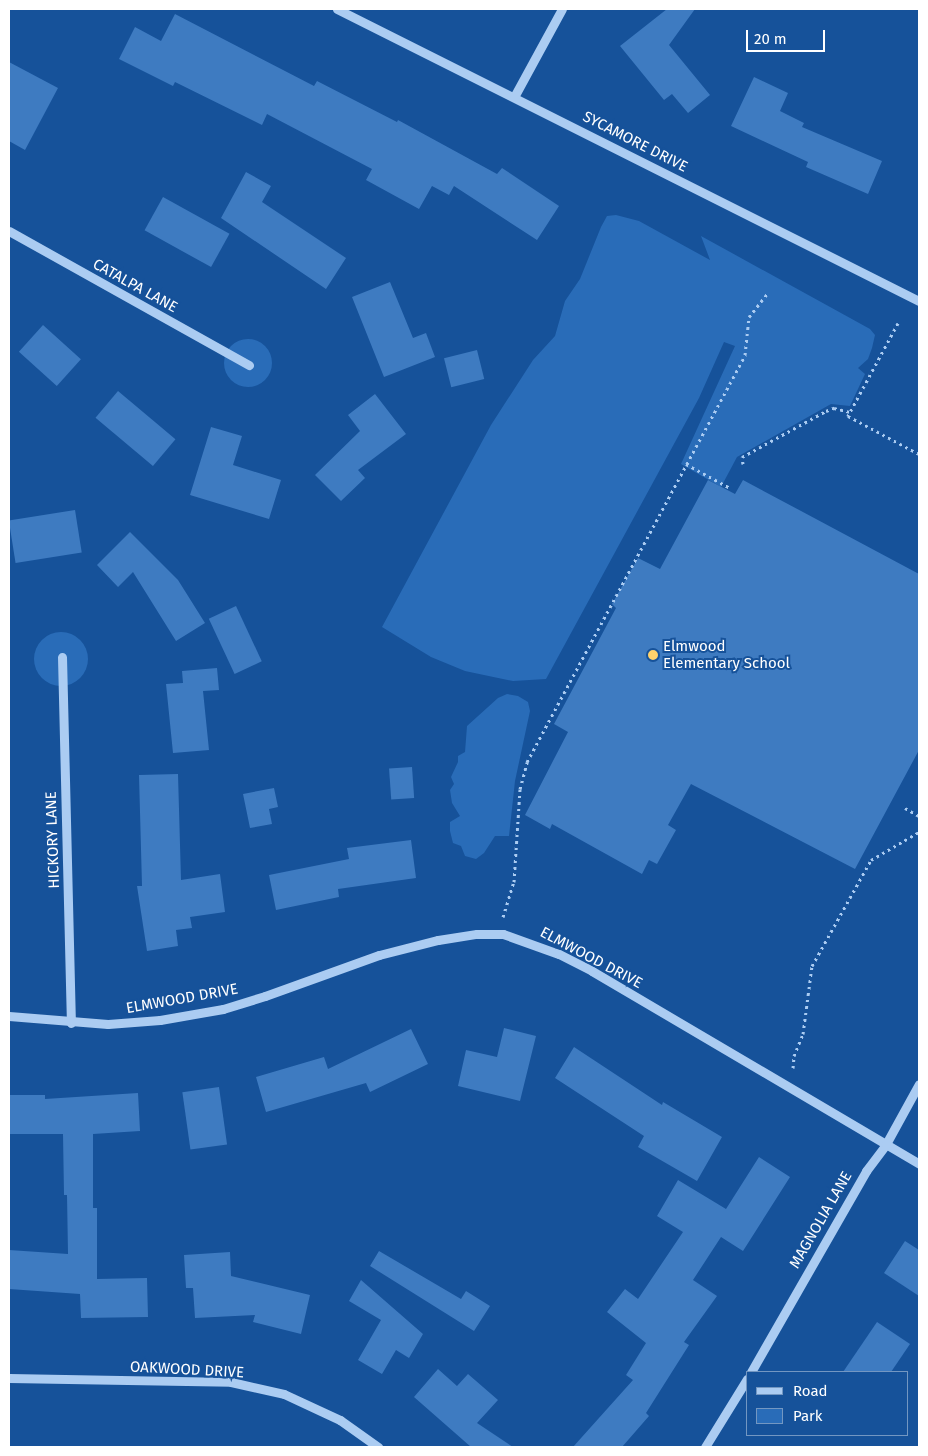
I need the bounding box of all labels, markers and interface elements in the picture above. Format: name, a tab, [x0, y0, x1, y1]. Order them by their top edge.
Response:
scale bar	[748, 20, 827, 52]
text: 20 m	[754, 30, 787, 48]
street label: SYCAMORE DRIVE	[580, 108, 690, 176]
street label: CATALPA LANE	[90, 255, 180, 317]
place label: Elmwood Elementary School	[663, 637, 790, 672]
marker: Elmwood Elementary School	[647, 649, 659, 661]
street label: HICKORY LANE	[42, 791, 64, 889]
street label: ELMWOOD DRIVE	[537, 923, 645, 993]
street label: ELMWOOD DRIVE	[125, 980, 239, 1018]
street label: MAGNOLIA LANE	[786, 1168, 856, 1272]
street label: OAKWOOD DRIVE	[130, 1358, 244, 1382]
legend	[746, 1371, 908, 1436]
text: Road	[793, 1382, 828, 1400]
text: Park	[793, 1407, 823, 1425]

